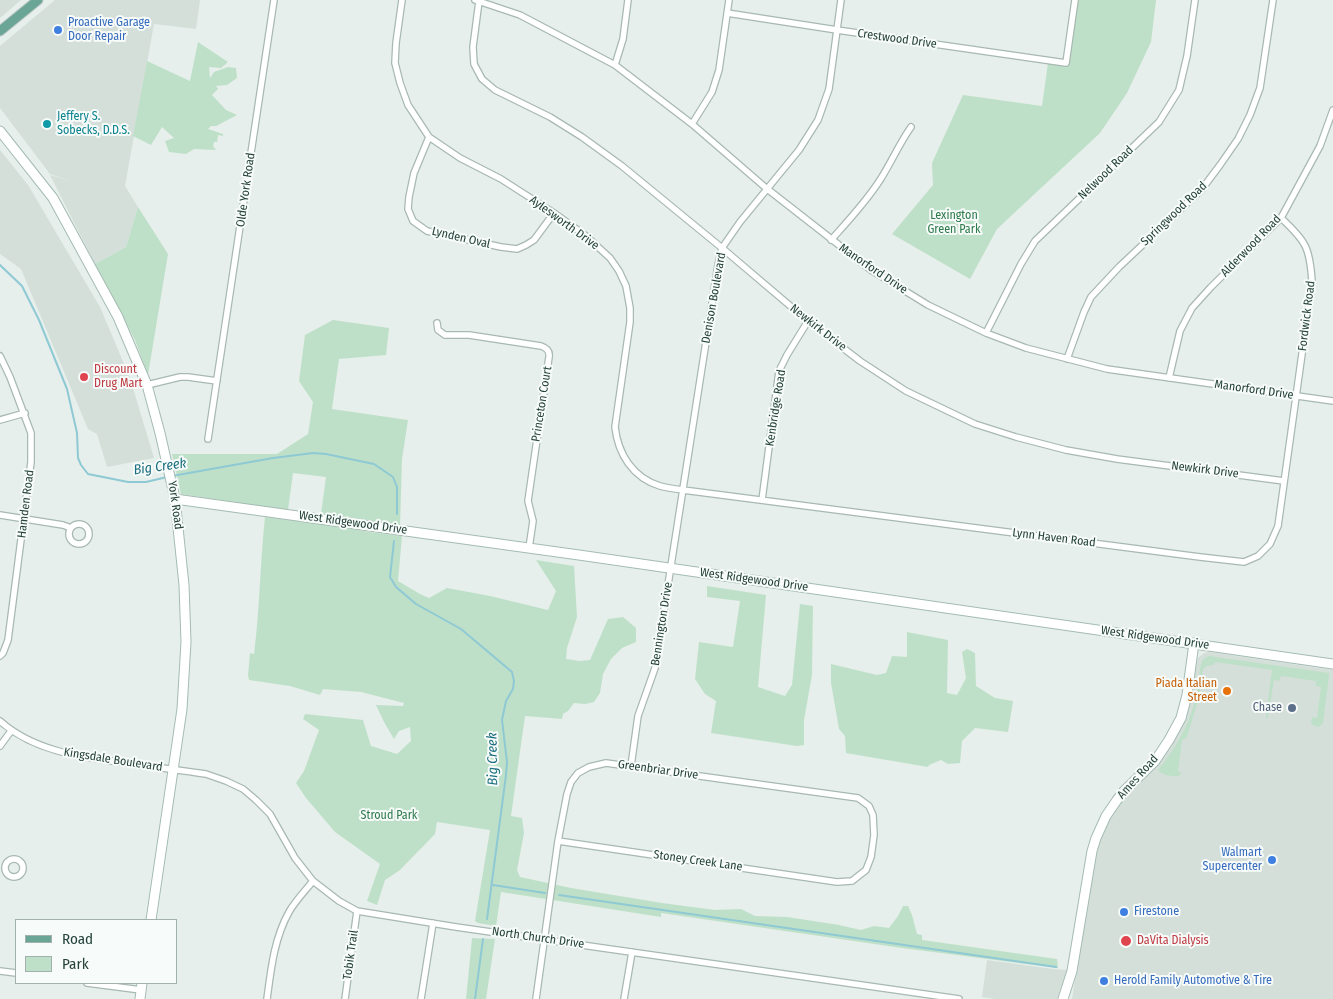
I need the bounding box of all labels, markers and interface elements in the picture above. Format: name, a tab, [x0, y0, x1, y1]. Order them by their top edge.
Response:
place label: Proactive Garage Door Repair	[68, 16, 150, 44]
marker: Proactive Garage Door Repair	[52, 24, 64, 36]
street label: Crestwood Drive	[856, 26, 938, 52]
place label: Jeffery S. Sobecks, D.D.S.	[57, 110, 130, 138]
marker: Jeffery S. Sobecks, D.D.S.	[41, 118, 53, 130]
street label: Nelwood Road	[1075, 143, 1137, 203]
street label: Olde York Road	[234, 152, 258, 228]
street label: Springwood Road	[1138, 179, 1210, 249]
street label: Aylesworth Drive	[526, 193, 602, 253]
park label: Lexington Green Park	[927, 209, 981, 237]
street label: Alderwood Road	[1218, 212, 1284, 280]
street label: Lynden Oval	[430, 224, 492, 252]
street label: Manorford Drive	[836, 241, 910, 297]
street label: Denison Boulevard	[699, 251, 729, 345]
street label: Fordwick Road	[1296, 280, 1318, 352]
street label: Newkirk Drive	[787, 301, 849, 355]
place label: Discount Drug Mart	[94, 363, 142, 391]
street label: Princeton Court	[529, 365, 555, 443]
street label: Kenbridge Road	[763, 369, 789, 447]
marker: Discount Drug Mart	[78, 371, 90, 383]
street label: Manorford Drive	[1214, 377, 1294, 403]
water label: Big Creek	[132, 455, 188, 479]
street label: Newkirk Drive	[1171, 459, 1239, 481]
street label: Hamden Road	[15, 469, 37, 539]
street label: York Road	[164, 480, 186, 530]
street label: West Ridgewood Drive	[298, 508, 408, 538]
street label: Lynn Haven Road	[1012, 526, 1096, 550]
street label: West Ridgewood Drive	[699, 565, 809, 595]
street label: Bennington Drive	[648, 581, 676, 667]
street label: West Ridgewood Drive	[1100, 623, 1210, 653]
place label: Piada Italian Street	[1156, 677, 1217, 705]
marker: Piada Italian Street	[1221, 685, 1233, 697]
place label: Chase	[1253, 701, 1282, 715]
marker: Chase	[1286, 702, 1298, 714]
water label: Big Creek	[484, 732, 502, 786]
street label: Kingsdale Boulevard	[63, 745, 163, 775]
street label: Ames Road	[1114, 752, 1162, 802]
street label: Greenbriar Drive	[617, 757, 699, 783]
park label: Stroud Park	[361, 809, 417, 823]
place label: Walmart Supercenter	[1203, 846, 1262, 874]
street label: Stoney Creek Lane	[653, 848, 743, 874]
marker: Walmart Supercenter	[1266, 854, 1278, 866]
place label: Firestone	[1134, 905, 1179, 919]
marker: Firestone	[1118, 906, 1130, 918]
legend	[15, 919, 178, 984]
street label: North Church Drive	[491, 924, 585, 952]
street label: Tobik Trail	[340, 929, 362, 981]
text: Road	[62, 930, 93, 948]
marker: DaVita Dialysis	[1119, 934, 1133, 948]
place label: DaVita Dialysis	[1137, 934, 1209, 948]
text: Park	[62, 955, 89, 973]
place label: Herold Family Automotive & Tire	[1114, 974, 1272, 988]
marker: Herold Family Automotive & Tire	[1098, 975, 1110, 987]

